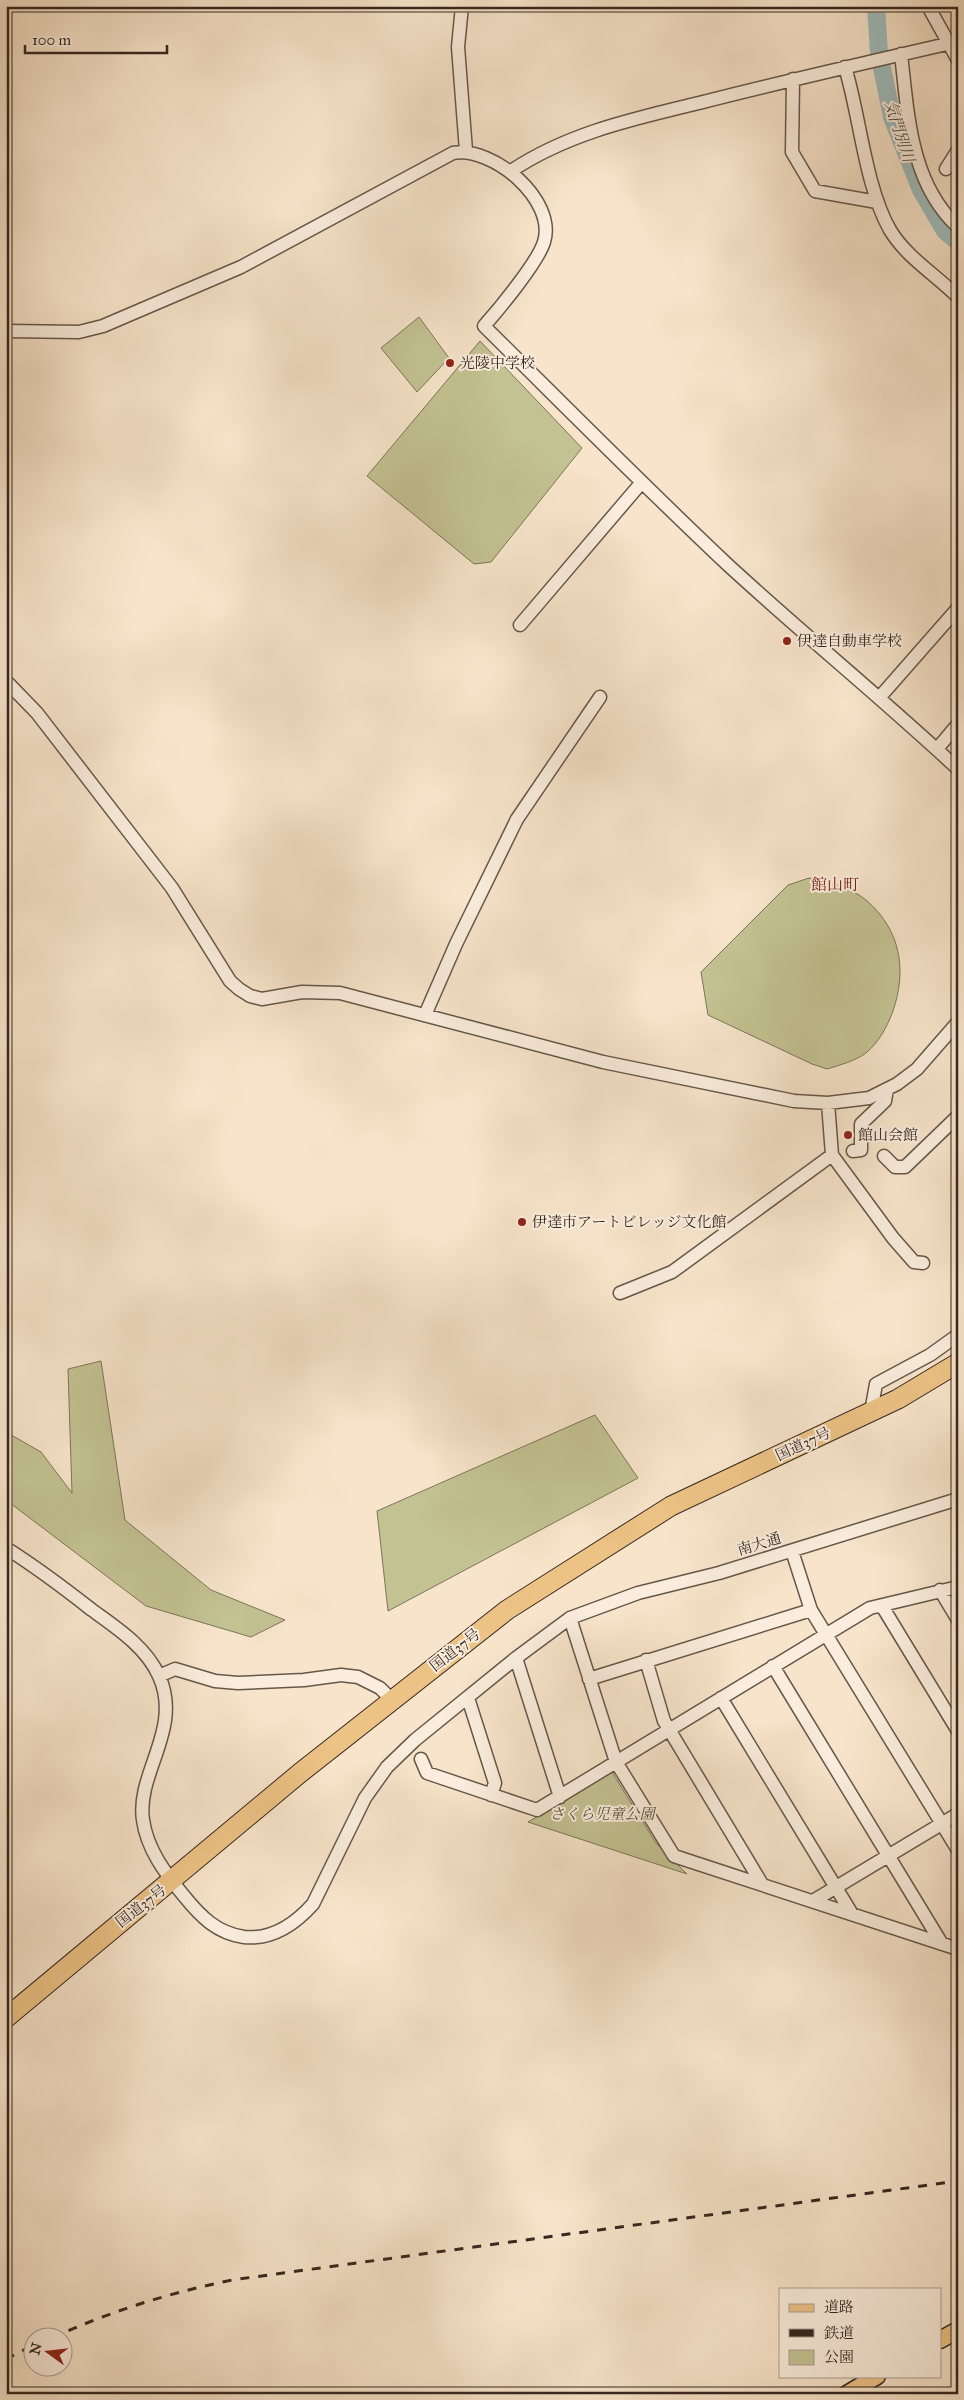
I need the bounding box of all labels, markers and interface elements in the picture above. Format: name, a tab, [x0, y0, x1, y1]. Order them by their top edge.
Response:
scale bar	[25, 22, 168, 54]
text: 100 m	[32, 31, 72, 49]
water label: 気門別川	[881, 98, 919, 166]
place label: 光陵中学校	[460, 354, 535, 372]
marker: 光陵中学校	[444, 357, 456, 369]
place label: 伊達自動車学校	[797, 632, 902, 650]
marker: 伊達自動車学校	[781, 635, 793, 647]
district label: 館山町	[811, 875, 859, 894]
place label: 館山会館	[858, 1126, 918, 1144]
marker: 館山会館	[842, 1129, 854, 1141]
place label: 伊達市アートビレッジ文化館	[532, 1213, 726, 1231]
marker: 伊達市アートビレッジ文化館	[516, 1216, 528, 1228]
street label: 国道37号	[772, 1423, 834, 1465]
street label: 南大通	[735, 1529, 783, 1559]
street label: 国道37号	[426, 1625, 484, 1675]
park label: さくら児童公園	[549, 1805, 657, 1823]
street label: 国道37号	[112, 1881, 170, 1931]
legend	[779, 2288, 942, 2378]
text: 道路	[824, 2298, 854, 2316]
text: 鉄道	[824, 2324, 854, 2342]
north arrow	[22, 2328, 72, 2378]
text: N	[26, 2341, 46, 2357]
text: 公園	[824, 2348, 854, 2366]

